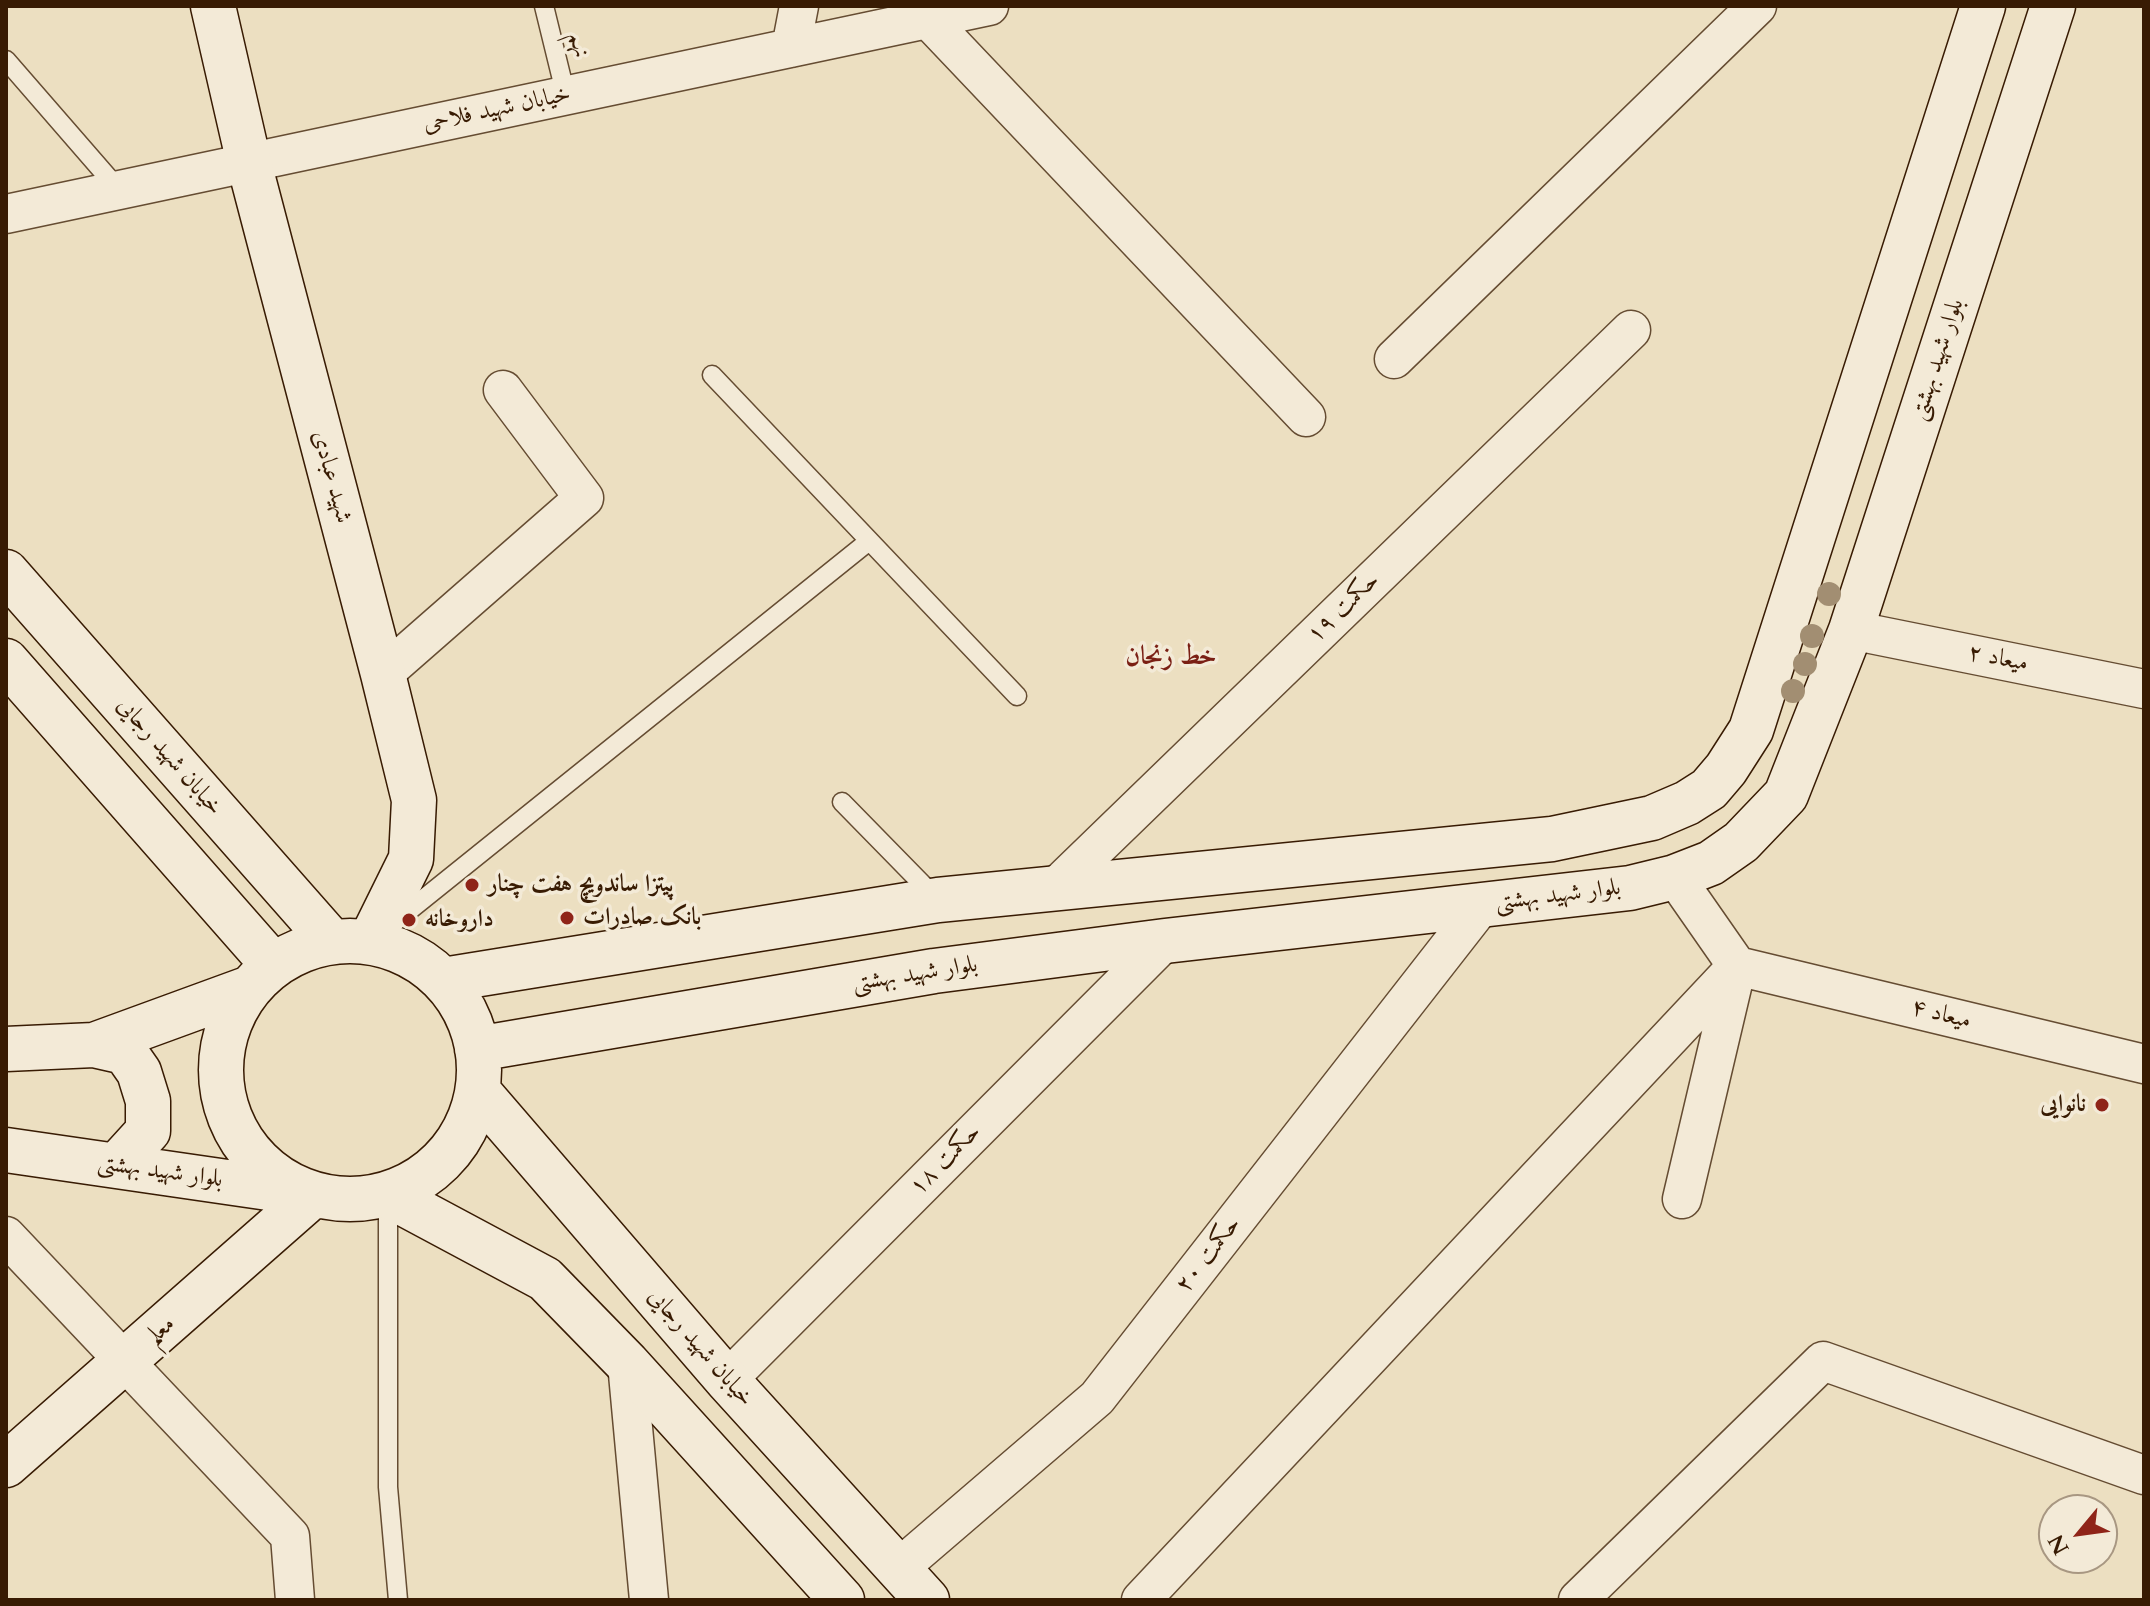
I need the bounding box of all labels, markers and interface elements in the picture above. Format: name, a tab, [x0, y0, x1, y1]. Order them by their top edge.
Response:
street label: نهم	[561, 29, 595, 61]
street label: خیابان شهید فلاحی	[421, 80, 573, 140]
street label: بلوار شهید بهشتی	[1905, 295, 1971, 425]
street label: شهید عبادی	[305, 427, 357, 527]
street label: حکمت ۱۹	[1302, 567, 1386, 649]
street label: میعاد ۲	[1965, 639, 2031, 679]
district label: خط زنجان	[1125, 642, 1217, 674]
street label: خیابان شهید رجایی	[110, 692, 228, 822]
place label: پیتزا ساندویچ هفت چنار	[488, 871, 674, 899]
street label: بلوار شهید بهشتی	[1494, 874, 1622, 918]
marker: پیتزا ساندویچ هفت چنار	[463, 876, 481, 894]
place label: بانک صادرات	[583, 904, 701, 932]
place label: داروخانه	[425, 906, 494, 934]
marker: بانک صادرات	[558, 909, 576, 927]
marker: داروخانه	[400, 911, 418, 929]
street label: بلوار شهید بهشتی	[850, 951, 980, 999]
street label: میعاد ۴	[1908, 994, 1974, 1036]
place label: نانوایی	[2040, 1091, 2086, 1119]
marker: نانوایی	[2093, 1096, 2111, 1114]
street label: حکمت ۱۸	[904, 1118, 988, 1202]
street label: بلوار شهید بهشتی	[95, 1149, 225, 1195]
street label: حکمت ۲۰	[1170, 1211, 1248, 1299]
street label: خیابان شهید رجایی	[641, 1283, 759, 1413]
street label: معلم	[140, 1310, 182, 1352]
north arrow	[2038, 1494, 2118, 1574]
text: N	[2041, 1529, 2077, 1560]

